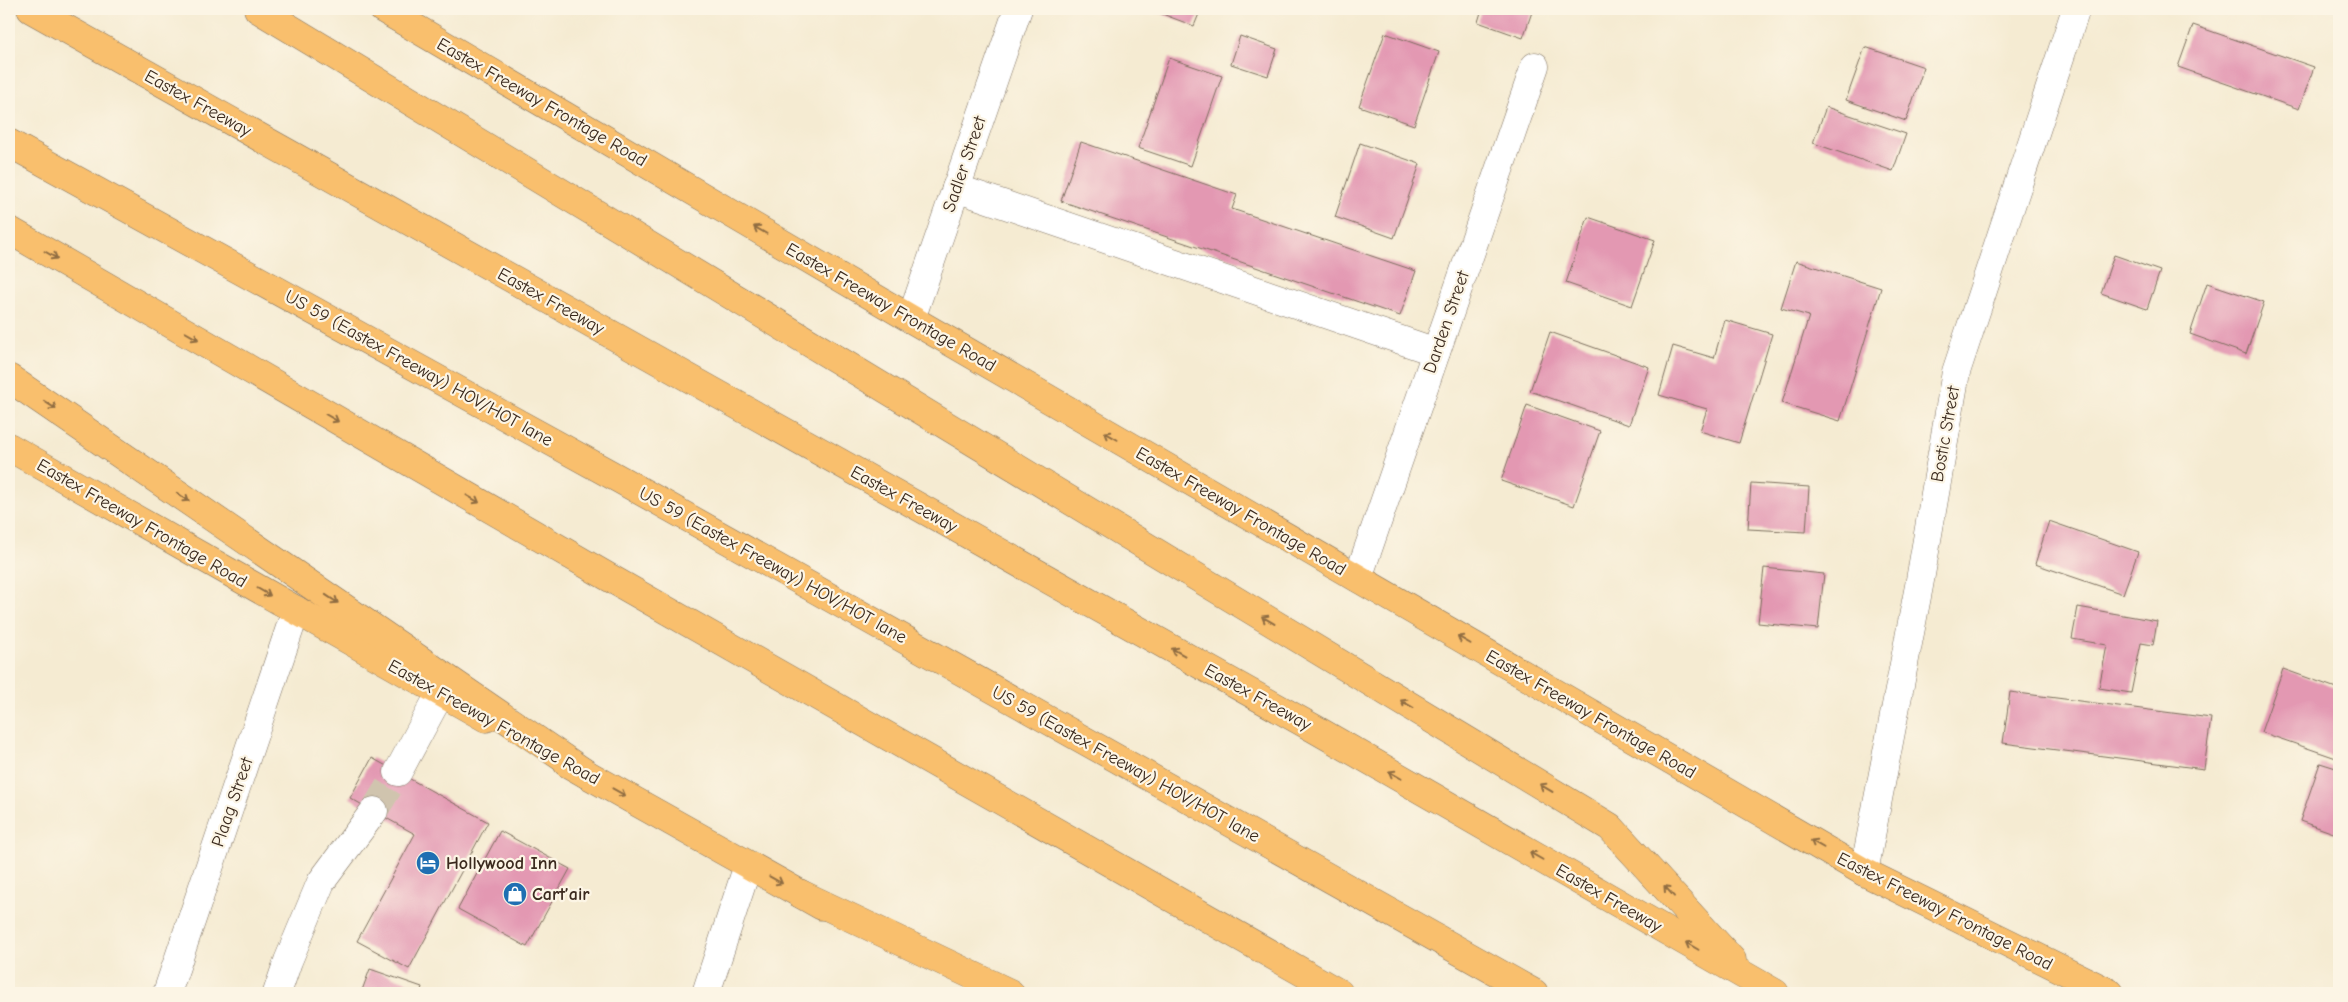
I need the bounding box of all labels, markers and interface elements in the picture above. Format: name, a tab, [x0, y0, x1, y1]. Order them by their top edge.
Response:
street label: Eastex Freeway Frontage Road	[433, 34, 650, 171]
street label: Eastex Freeway	[141, 65, 256, 142]
street label: Sadler Street	[938, 113, 991, 215]
one-way arrow	[753, 225, 767, 235]
street label: Eastex Freeway Frontage Road	[782, 239, 999, 376]
one-way arrow	[43, 251, 58, 260]
street label: Eastex Freeway	[494, 263, 609, 340]
street label: Darden Street	[1419, 267, 1474, 376]
street label: US 59 (Eastex Freeway) HOV/HOT lane	[281, 286, 556, 451]
one-way arrow	[184, 332, 198, 342]
street label: Bostic Street	[1927, 384, 1964, 484]
one-way arrow	[42, 400, 56, 410]
one-way arrow	[325, 413, 339, 423]
one-way arrow	[1105, 430, 1119, 440]
street label: Eastex Freeway Frontage Road	[1132, 443, 1349, 580]
street label: Eastex Freeway Frontage Road	[33, 455, 250, 592]
street label: Eastex Freeway	[847, 461, 962, 538]
street label: US 59 (Eastex Freeway) HOV/HOT lane	[635, 483, 910, 648]
one-way arrow	[176, 492, 190, 502]
one-way arrow	[465, 494, 480, 504]
one-way arrow	[256, 588, 271, 598]
one-way arrow	[325, 594, 339, 604]
one-way arrow	[1262, 615, 1276, 625]
one-way arrow	[1457, 635, 1472, 644]
street label: Eastex Freeway Frontage Road	[1482, 646, 1699, 783]
one-way arrow	[1170, 647, 1185, 657]
street label: Eastex Freeway Frontage Road	[384, 655, 603, 790]
street label: Eastex Freeway	[1201, 659, 1316, 736]
street label: US 59 (Eastex Freeway) HOV/HOT lane	[988, 682, 1263, 847]
one-way arrow	[1401, 699, 1415, 709]
street label: Plaag Street	[207, 754, 258, 850]
one-way arrow	[1388, 770, 1403, 780]
one-way arrow	[1540, 782, 1554, 792]
one-way arrow	[611, 788, 626, 798]
one-way arrow	[1810, 839, 1824, 849]
street label: Eastex Freeway Frontage Road	[1834, 848, 2056, 975]
hotel icon: Hollywood Inn	[415, 850, 441, 876]
one-way arrow	[1529, 851, 1544, 861]
place label: Hollywood Inn	[446, 853, 557, 874]
street label: Eastex Freeway	[1552, 860, 1666, 938]
one-way arrow	[768, 876, 783, 886]
shop icon: Cart’air	[502, 881, 528, 907]
place label: Cart’air	[532, 884, 590, 905]
one-way arrow	[1664, 885, 1675, 898]
one-way arrow	[1685, 941, 1700, 951]

